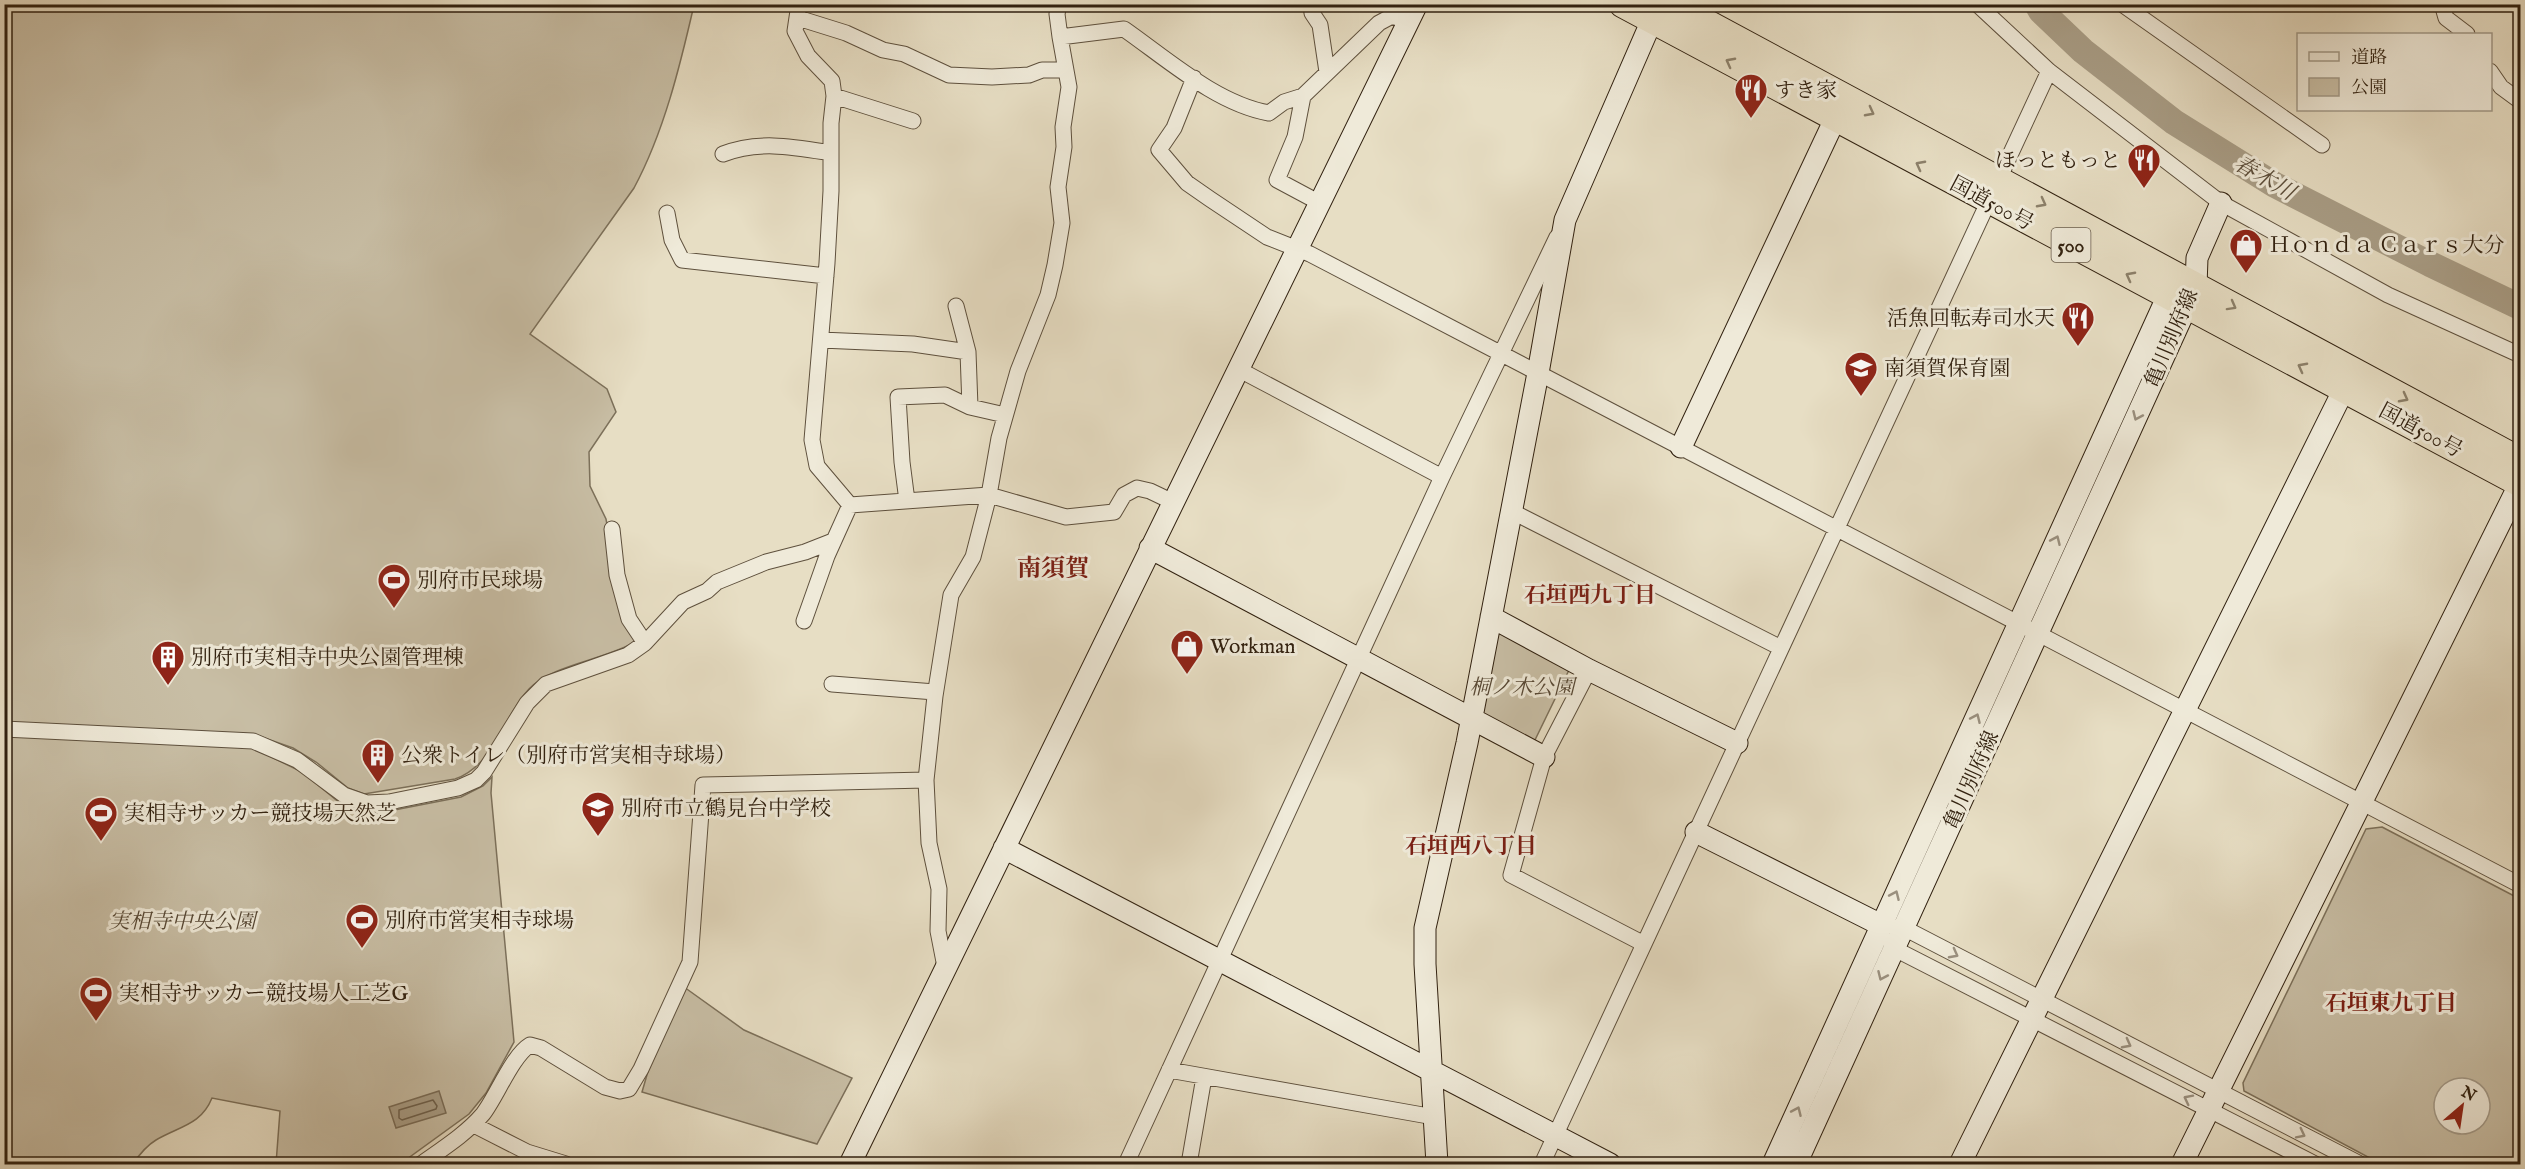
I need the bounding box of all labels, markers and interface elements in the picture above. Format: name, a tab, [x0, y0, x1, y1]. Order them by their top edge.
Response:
legend	[2297, 33, 2492, 111]
text: 道路	[2351, 47, 2387, 70]
one-way arrow	[1726, 58, 1736, 69]
restaurant icon: すき家	[1733, 72, 1769, 119]
text: 公園	[2351, 77, 2387, 100]
place label: すき家	[1774, 78, 1837, 105]
one-way arrow	[1864, 105, 1874, 116]
restaurant icon: ほっともっと	[2126, 142, 2162, 189]
place label: ほっともっと	[1995, 148, 2121, 175]
water label: 春木川	[2228, 150, 2301, 208]
one-way arrow	[1916, 161, 1927, 172]
street label: 国道500号	[1945, 171, 2038, 238]
one-way arrow	[2036, 196, 2046, 207]
shop icon: Ｈｏｎｄａ Ｃａｒｓ大分	[2228, 227, 2264, 274]
road number: 500	[2052, 228, 2090, 262]
place label: Ｈｏｎｄａ Ｃａｒｓ大分	[2269, 233, 2505, 260]
one-way arrow	[2125, 272, 2136, 283]
street label: 亀川別府線	[2139, 285, 2205, 392]
one-way arrow	[2226, 299, 2236, 310]
restaurant icon: 活魚回転寿司水天	[2060, 300, 2096, 347]
place label: 活魚回転寿司水天	[1887, 306, 2055, 333]
school or university icon: 南須賀保育園	[1843, 350, 1879, 397]
place label: 南須賀保育園	[1884, 356, 2010, 383]
one-way arrow	[2298, 363, 2308, 374]
one-way arrow	[2398, 391, 2408, 402]
street label: 国道500号	[2374, 398, 2467, 465]
one-way arrow	[2132, 409, 2144, 420]
one-way arrow	[2049, 536, 2061, 547]
district label: 南須賀	[1017, 554, 1089, 585]
sports icon: 別府市民球場	[376, 562, 412, 609]
place label: 別府市民球場	[417, 568, 543, 595]
district label: 石垣西九丁目	[1524, 582, 1656, 610]
shop icon: Workman	[1169, 628, 1205, 675]
place label: Workman	[1210, 634, 1296, 661]
building icon: 別府市実相寺中央公園管理棟	[150, 639, 186, 686]
place label: 別府市実相寺中央公園管理棟	[191, 645, 464, 672]
park label: 桐ノ木公園	[1470, 675, 1577, 702]
one-way arrow	[1968, 713, 1980, 724]
street label: 亀川別府線	[1939, 727, 2006, 834]
building icon: 公衆トイレ（別府市営実相寺球場）	[360, 737, 396, 784]
place label: 公衆トイレ（別府市営実相寺球場）	[401, 743, 736, 770]
school or university icon: 別府市立鶴見台中学校	[580, 790, 616, 837]
sports icon: 実相寺サッカー競技場天然芝	[83, 795, 119, 842]
place label: 別府市立鶴見台中学校	[621, 796, 831, 823]
place label: 実相寺サッカー競技場天然芝	[124, 801, 397, 828]
district label: 石垣西八丁目	[1405, 833, 1537, 861]
one-way arrow	[1888, 891, 1900, 902]
sports icon: 別府市営実相寺球場	[344, 902, 380, 949]
place label: 別府市営実相寺球場	[385, 908, 574, 935]
park label: 実相寺中央公園	[109, 909, 258, 936]
one-way arrow	[1948, 947, 1959, 958]
one-way arrow	[1878, 969, 1890, 980]
sports icon: 実相寺サッカー競技場人工芝G	[78, 975, 114, 1022]
place label: 実相寺サッカー競技場人工芝G	[119, 981, 409, 1008]
district label: 石垣東九丁目	[2325, 990, 2457, 1018]
one-way arrow	[2121, 1037, 2132, 1048]
north arrow	[2432, 1076, 2492, 1136]
text: N	[2457, 1082, 2479, 1107]
one-way arrow	[2183, 1095, 2194, 1107]
one-way arrow	[1790, 1107, 1802, 1118]
one-way arrow	[2294, 1127, 2305, 1138]

